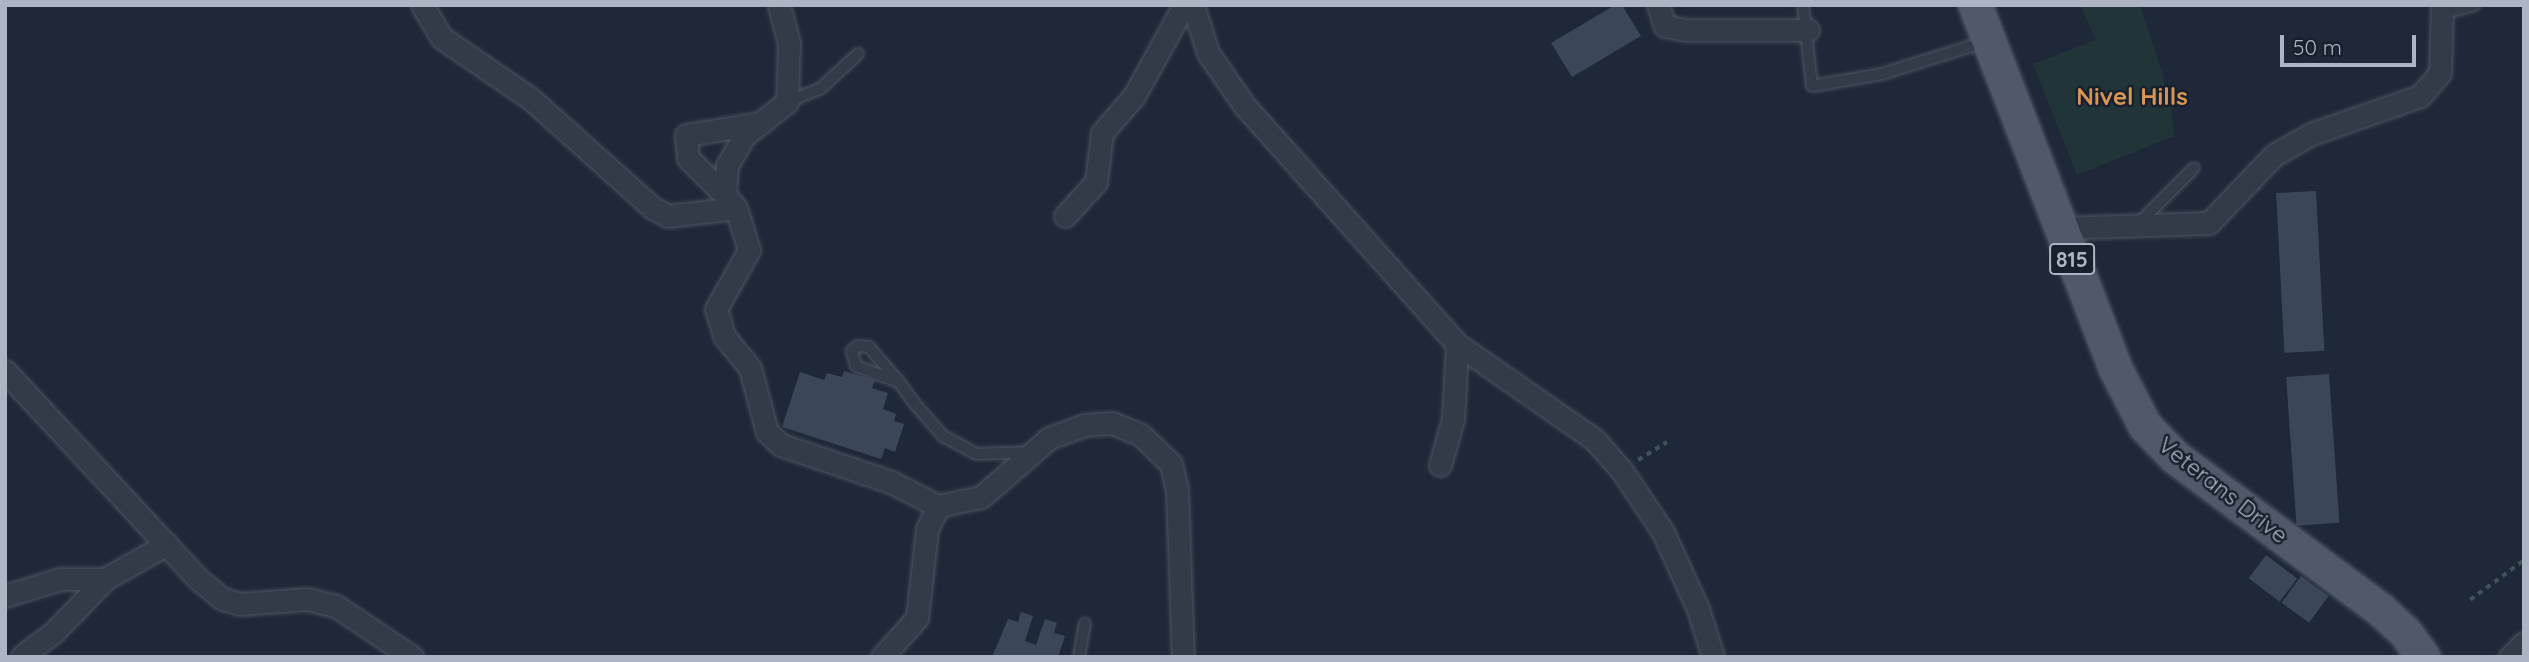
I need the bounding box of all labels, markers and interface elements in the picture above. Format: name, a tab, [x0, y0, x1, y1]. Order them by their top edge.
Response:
scale bar	[2284, 21, 2420, 65]
text: 50 m	[2293, 34, 2342, 60]
district label: Nivel Hills	[2076, 83, 2188, 111]
road number: 815	[2048, 242, 2096, 276]
street label: Veterans Drive	[2153, 431, 2293, 549]

